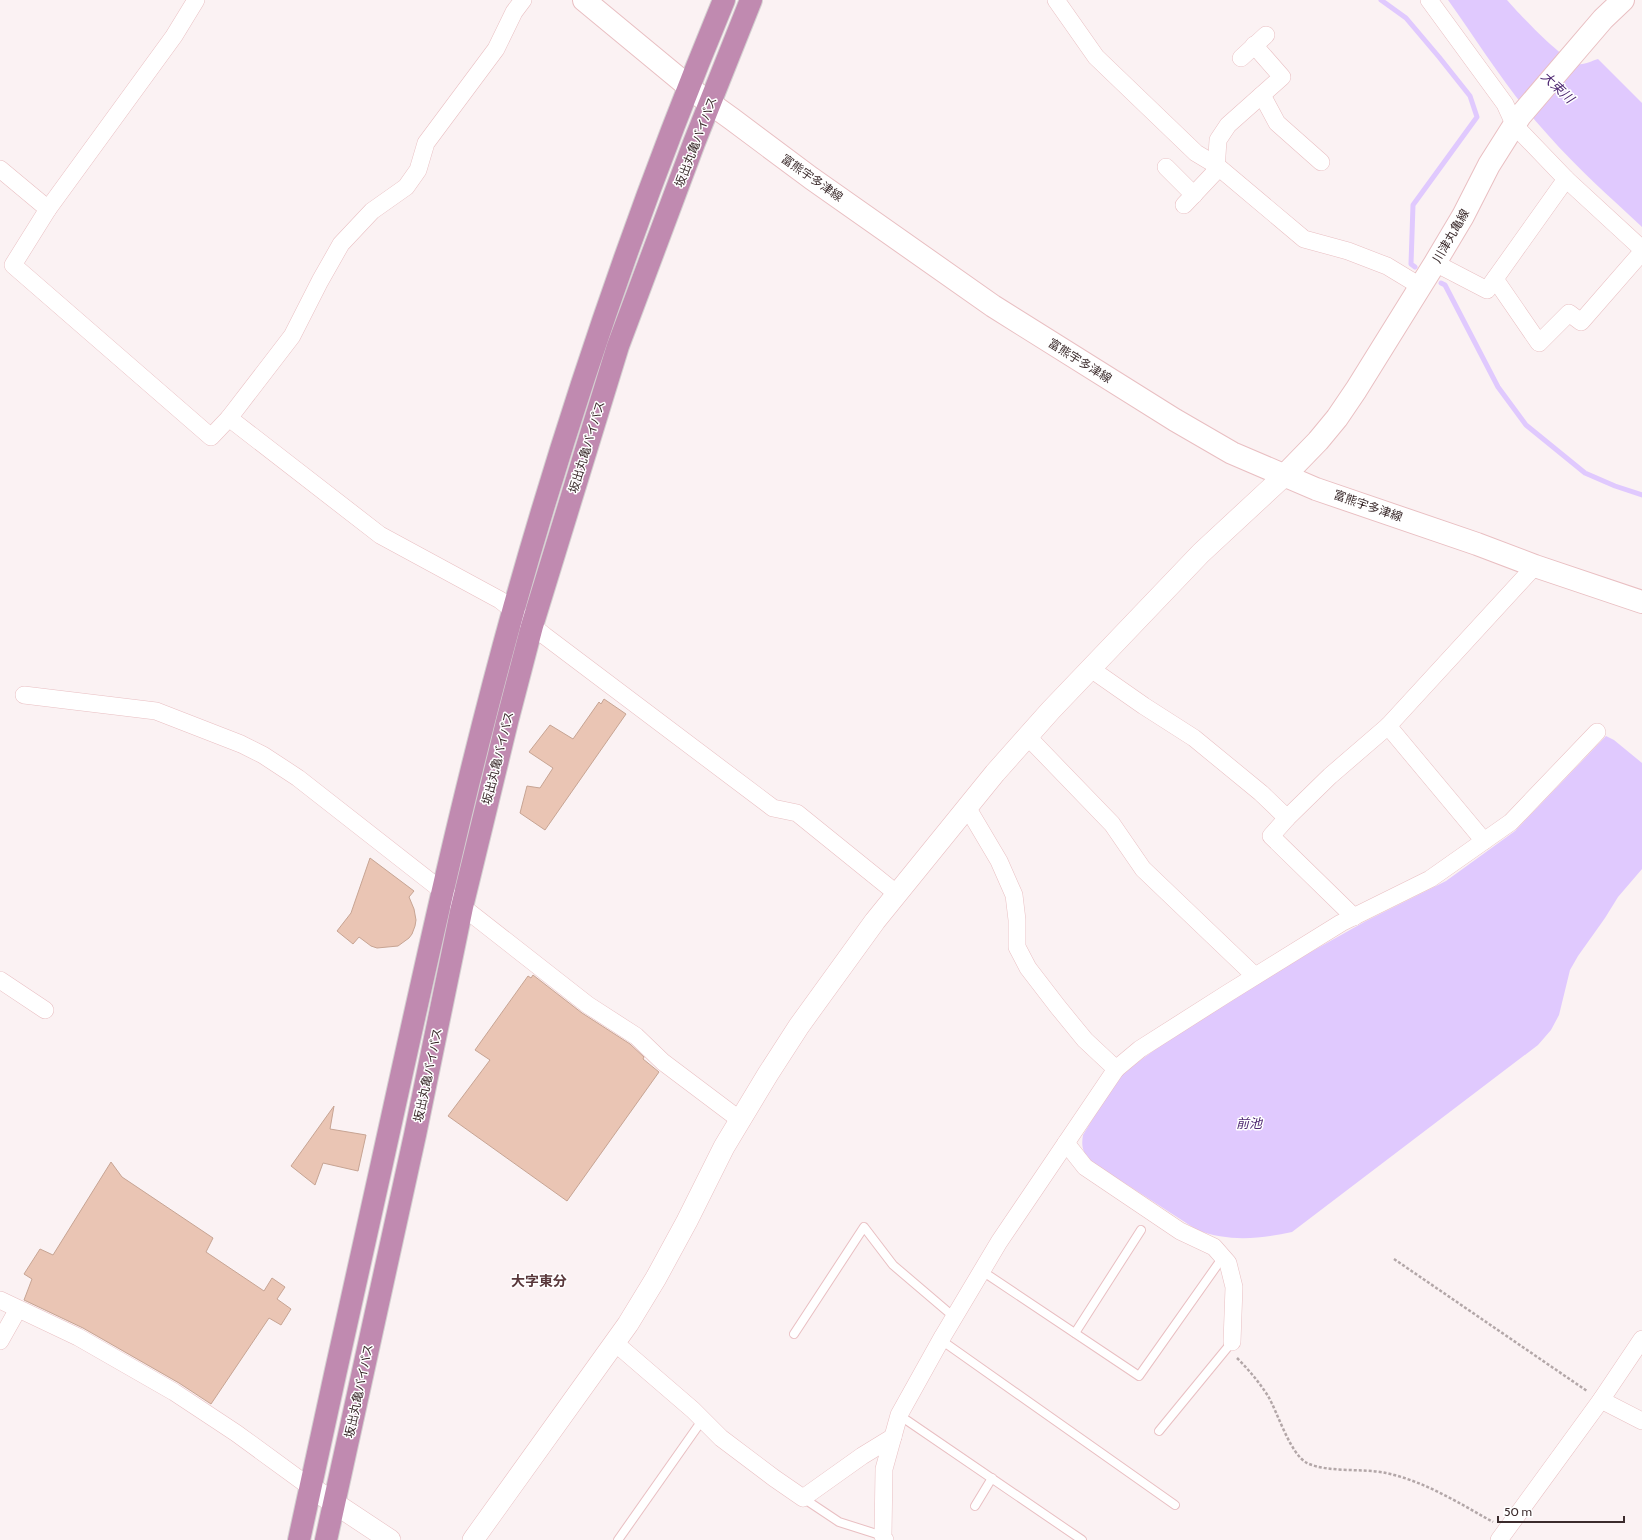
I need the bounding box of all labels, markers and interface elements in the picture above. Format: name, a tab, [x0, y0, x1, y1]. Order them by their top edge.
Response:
water label: 大束川	[1538, 68, 1579, 108]
street label: 坂出丸亀バイパス	[671, 94, 720, 189]
street label: 富熊宇多津線	[778, 151, 846, 204]
street label: 川津丸亀線	[1429, 206, 1472, 265]
street label: 富熊宇多津線	[1046, 335, 1115, 386]
street label: 坂出丸亀バイパス	[565, 399, 608, 495]
street label: 富熊宇多津線	[1332, 487, 1405, 524]
street label: 坂出丸亀バイパス	[479, 710, 516, 806]
street label: 坂出丸亀バイパス	[410, 1027, 445, 1123]
water label: 前池	[1236, 1115, 1264, 1131]
district label: 大字東分	[511, 1272, 567, 1290]
street label: 坂出丸亀バイパス	[341, 1343, 376, 1439]
scale bar	[1498, 1498, 1624, 1524]
text: 50 m	[1504, 1504, 1532, 1519]

